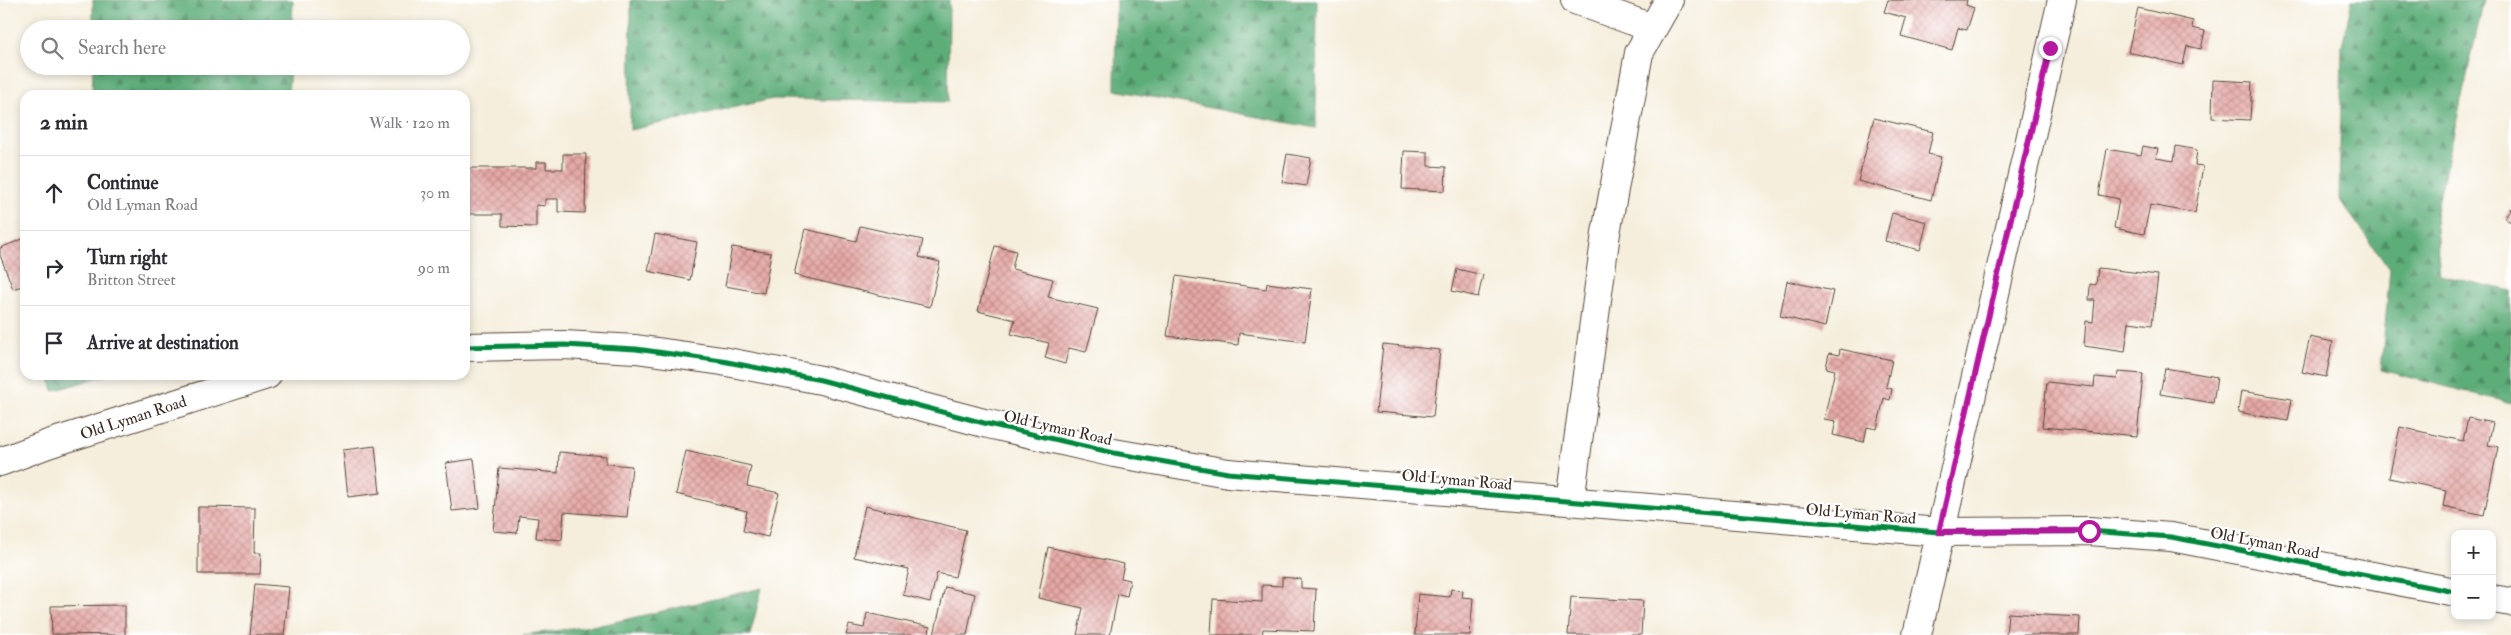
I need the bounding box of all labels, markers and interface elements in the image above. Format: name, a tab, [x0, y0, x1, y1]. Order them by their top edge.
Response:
search box	[20, 20, 470, 75]
icon: search	[38, 34, 66, 62]
text: Search here	[78, 36, 166, 60]
route end	[2039, 37, 2062, 60]
text: 2 min	[40, 109, 88, 136]
text: Walk · 120 m	[369, 113, 450, 133]
text: Continue	[87, 171, 158, 195]
icon: ahead	[40, 179, 68, 207]
text: 30 m	[420, 183, 450, 203]
text: Old Lyman Road	[87, 195, 198, 215]
text: Turn right	[87, 246, 167, 270]
icon: right	[40, 254, 68, 282]
text: 90 m	[418, 258, 450, 278]
text: Britton Street	[87, 270, 176, 290]
icon: arrive	[40, 329, 68, 357]
text: Arrive at destination	[87, 331, 239, 355]
street label: Old Lyman Road	[78, 391, 189, 445]
street label: Old Lyman Road	[1002, 406, 1114, 450]
street label: Old Lyman Road	[1401, 465, 1513, 495]
street label: Old Lyman Road	[1805, 499, 1917, 529]
route start	[2078, 520, 2101, 543]
street label: Old Lyman Road	[2208, 523, 2321, 563]
map controls	[2451, 530, 2496, 620]
button: +	[2451, 530, 2496, 575]
button: −	[2451, 575, 2496, 620]

